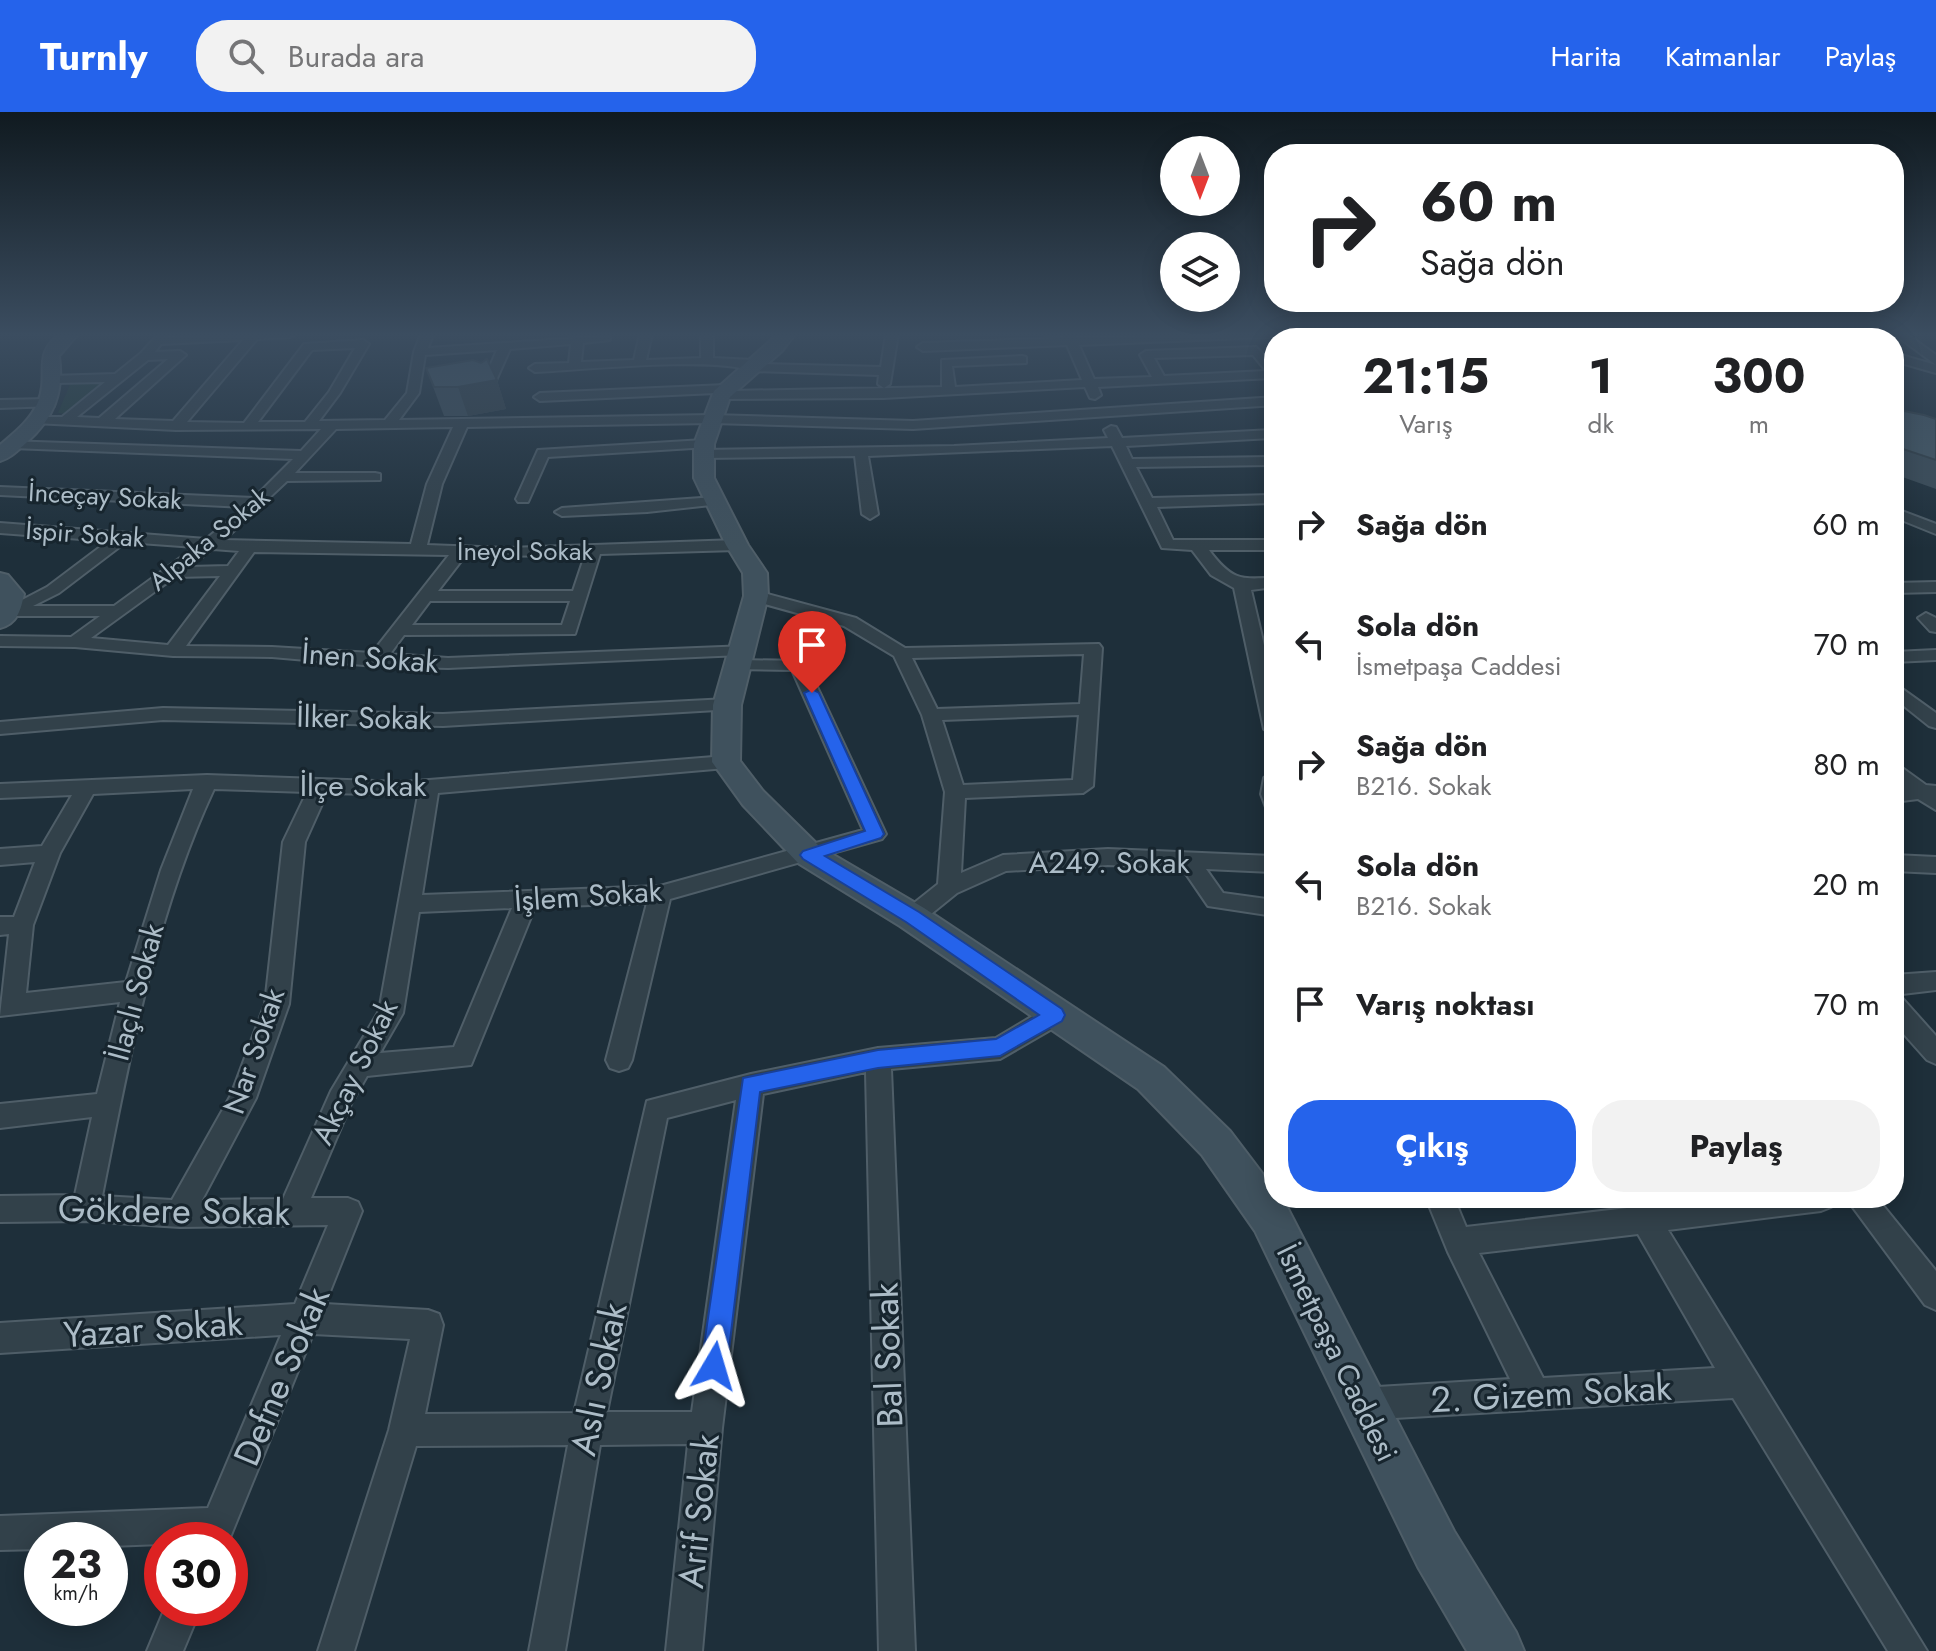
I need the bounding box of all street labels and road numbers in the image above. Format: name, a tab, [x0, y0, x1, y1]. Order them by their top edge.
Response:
street label: İnceçay Sokak	[27, 473, 183, 519]
street label: Alpaka Sokak	[140, 478, 278, 600]
street label: İspir Sokak	[24, 511, 146, 557]
street label: İneyol Sokak	[457, 532, 593, 570]
street label: İnen Sokak	[300, 631, 441, 684]
street label: İlker Sokak	[296, 695, 433, 740]
street label: İlçe Sokak	[300, 764, 427, 807]
street label: A249. Sokak	[1028, 841, 1190, 884]
street label: İşlem Sokak	[513, 869, 664, 922]
street label: İlaçlı Sokak	[97, 918, 175, 1065]
street label: Nar Sokak	[212, 981, 295, 1120]
street label: Akçay Sokak	[301, 991, 409, 1152]
street label: Gökdere Sokak	[58, 1182, 291, 1238]
street label: İsmetpaşa Caddesi	[1266, 1237, 1409, 1469]
street label: Defne Sokak	[220, 1278, 342, 1474]
street label: Bal Sokak	[858, 1282, 916, 1428]
street label: Yazar Sokak	[62, 1296, 244, 1360]
street label: Aslı Sokak	[556, 1298, 640, 1460]
street label: 2. Gizem Sokak	[1429, 1361, 1673, 1425]
street label: Arif Sokak	[664, 1431, 732, 1591]

